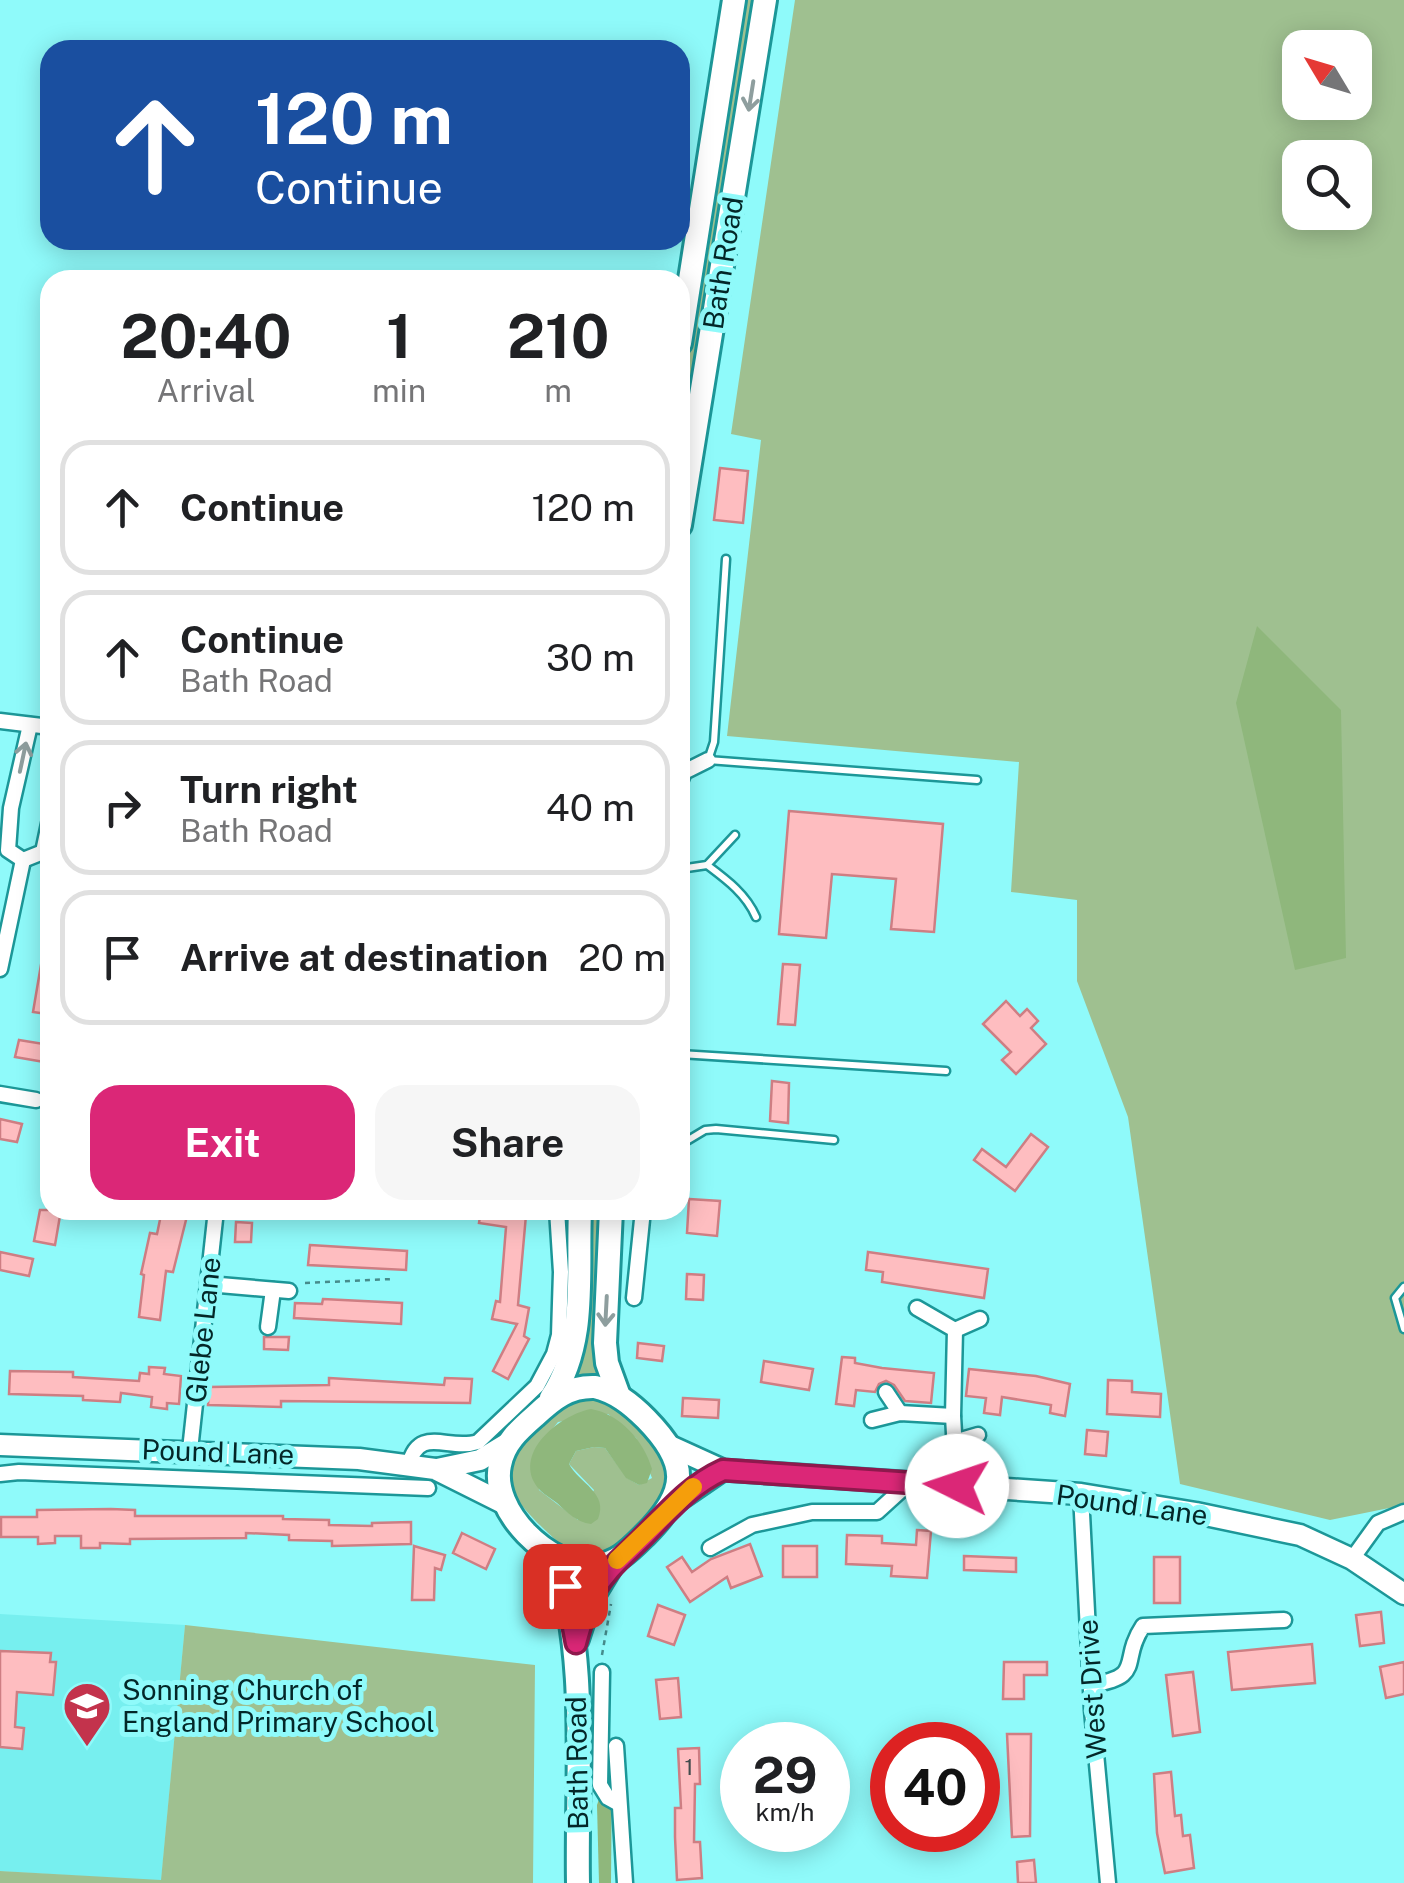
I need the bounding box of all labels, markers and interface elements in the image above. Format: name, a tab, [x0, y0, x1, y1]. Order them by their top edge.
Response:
north arrow	[1282, 30, 1372, 120]
map controls	[1282, 30, 1372, 230]
text: 120 m	[255, 77, 453, 160]
icon: ahead	[90, 80, 220, 210]
one-way arrow	[741, 80, 759, 112]
button: search	[1282, 140, 1372, 230]
text: Continue	[255, 161, 443, 214]
street label: Bath Road	[696, 194, 749, 332]
text: 20:40	[121, 301, 291, 372]
text: 1	[386, 301, 412, 372]
text: 210	[507, 301, 609, 372]
text: Arrival	[157, 372, 255, 409]
text: min	[372, 372, 426, 409]
text: m	[544, 372, 572, 409]
icon: ahead	[95, 480, 150, 535]
text: Continue	[180, 485, 344, 530]
text: 120 m	[532, 485, 635, 530]
text: Continue	[180, 617, 344, 662]
icon: ahead	[95, 630, 150, 685]
text: 30 m	[546, 635, 635, 680]
text: Bath Road	[180, 662, 333, 699]
one-way arrow	[14, 742, 33, 774]
text: Turn right	[180, 767, 358, 812]
icon: right	[95, 780, 150, 835]
text: 40 m	[546, 785, 635, 830]
text: Bath Road	[180, 812, 333, 849]
icon: arrive	[95, 930, 150, 985]
text: Arrive at destination	[180, 935, 548, 980]
text: 20 m	[578, 935, 666, 980]
button: Exit	[90, 1085, 355, 1200]
button: Share	[375, 1085, 640, 1200]
street label: Glebe Lane	[178, 1255, 227, 1405]
one-way arrow	[596, 1295, 615, 1327]
street label: Pound Lane	[141, 1432, 295, 1471]
position arrow	[905, 1434, 1009, 1538]
street label: Pound Lane	[1054, 1478, 1210, 1531]
pin	[523, 1544, 608, 1629]
icon: arrive	[538, 1559, 593, 1614]
street label: West Drive	[1070, 1618, 1113, 1760]
place label: Sonning Church of England Primary School	[122, 1673, 435, 1738]
school or university icon: Sonning Church of England Primary School	[61, 1680, 113, 1748]
street label: Bath Road	[559, 1696, 594, 1830]
speed limit sign: 40	[870, 1722, 1000, 1852]
text: 29	[753, 1745, 817, 1804]
house number: 1	[685, 1754, 693, 1780]
text: km/h	[756, 1797, 814, 1827]

